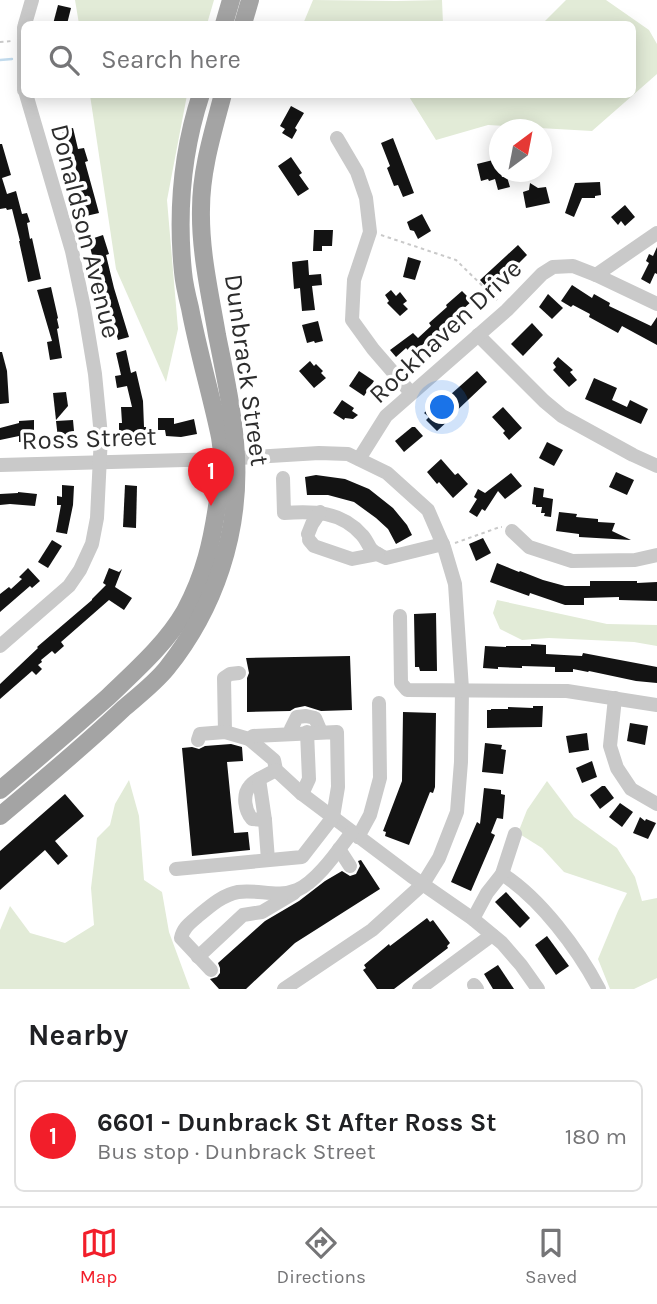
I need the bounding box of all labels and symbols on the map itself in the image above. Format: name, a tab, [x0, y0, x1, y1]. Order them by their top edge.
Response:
north arrow	[489, 119, 552, 182]
street label: Donaldson Avenue	[44, 121, 127, 341]
street label: Rockhaven Drive	[363, 253, 528, 410]
street label: Dunbrack Street	[218, 272, 275, 468]
your location	[425, 390, 459, 424]
street label: Ross Street	[21, 421, 157, 456]
pin: 1	[188, 448, 234, 506]

